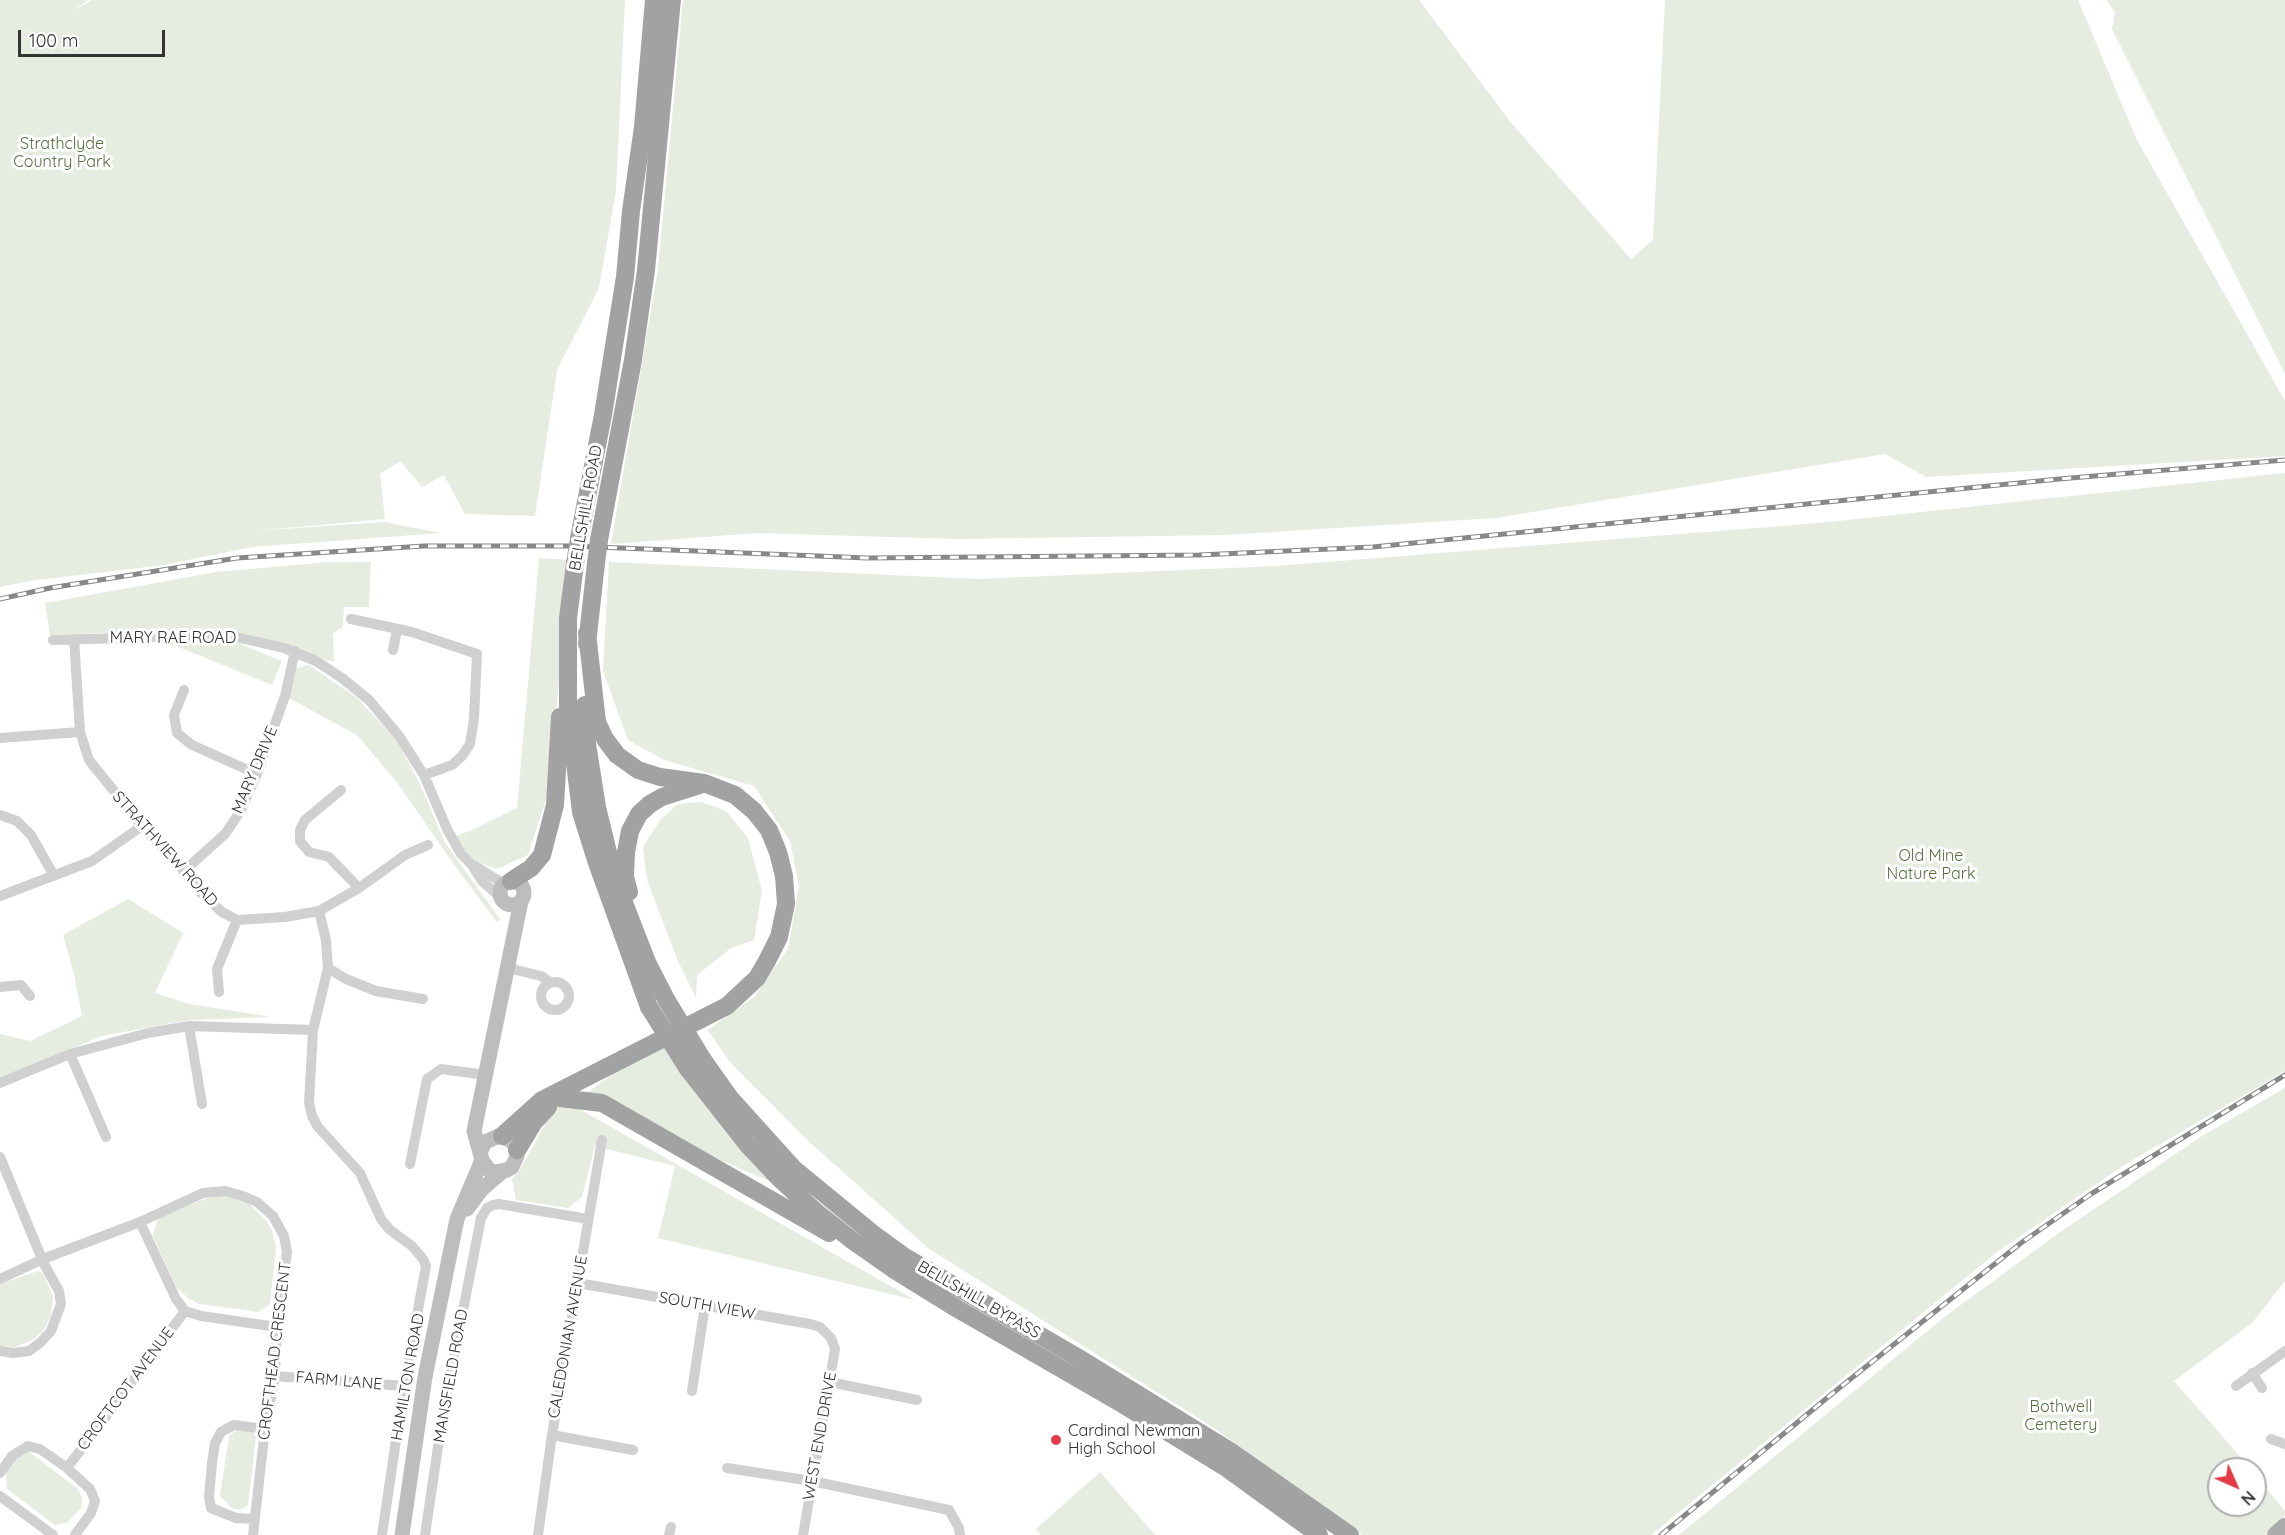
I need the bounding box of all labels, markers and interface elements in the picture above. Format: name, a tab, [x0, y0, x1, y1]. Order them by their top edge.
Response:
scale bar	[21, 18, 168, 56]
text: 100 m	[29, 29, 78, 52]
park label: Strathclyde Country Park	[13, 134, 111, 172]
street label: BELLSHILL ROAD	[566, 444, 606, 572]
street label: MARY RAE ROAD	[110, 628, 236, 648]
street label: MARY DRIVE	[228, 723, 282, 817]
street label: STRATHVIEW ROAD	[108, 787, 222, 911]
park label: Old Mine Nature Park	[1887, 846, 1975, 884]
street label: CALEDONIAN AVENUE	[544, 1254, 592, 1420]
street label: BELLSHILL BYPASS	[914, 1257, 1044, 1343]
street label: CROFTHEAD CRESCENT	[255, 1261, 295, 1441]
street label: SOUTH VIEW	[657, 1288, 757, 1324]
street label: MANSFIELD ROAD	[430, 1308, 472, 1444]
street label: HAMILTON ROAD	[387, 1312, 429, 1442]
street label: CROFTCOT AVENUE	[73, 1324, 179, 1454]
street label: FARM LANE	[295, 1368, 383, 1394]
street label: WEST END DRIVE	[799, 1370, 841, 1502]
park label: Bothwell Cemetery	[2025, 1397, 2097, 1435]
place label: Cardinal Newman High School	[1068, 1421, 1200, 1459]
marker: Cardinal Newman High School	[1049, 1433, 1063, 1447]
north arrow	[2207, 1457, 2267, 1517]
text: N	[2237, 1487, 2260, 1510]

